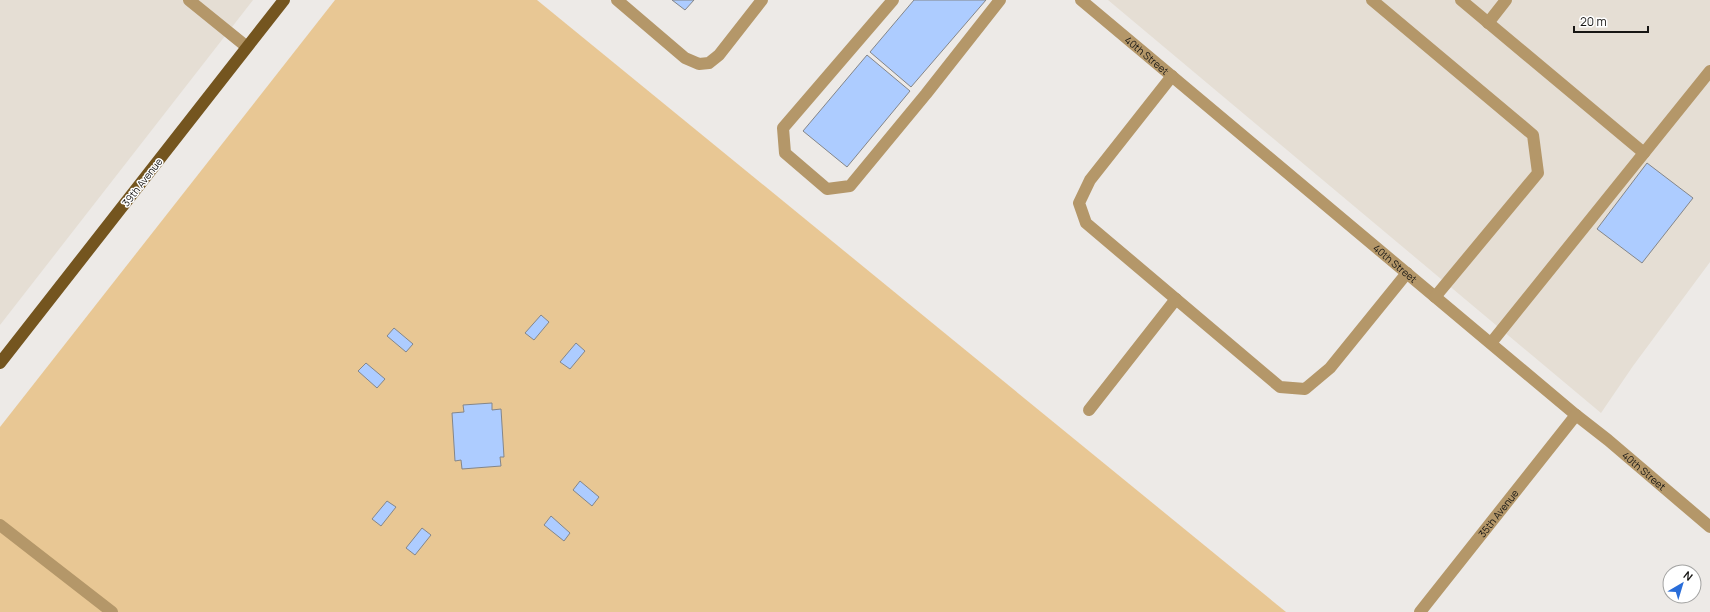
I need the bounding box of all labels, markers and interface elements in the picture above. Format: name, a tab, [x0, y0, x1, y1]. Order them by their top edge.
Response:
scale bar	[1574, 8, 1648, 34]
text: 20 m	[1580, 13, 1607, 30]
street label: 40th Street	[1122, 33, 1172, 78]
street label: 39th Avenue	[119, 155, 165, 209]
street label: 40th Street	[1370, 241, 1420, 286]
street label: 40th Street	[1619, 448, 1669, 493]
street label: 35th Avenue	[1475, 486, 1522, 540]
north arrow	[1662, 564, 1702, 604]
text: N	[1681, 567, 1696, 584]

